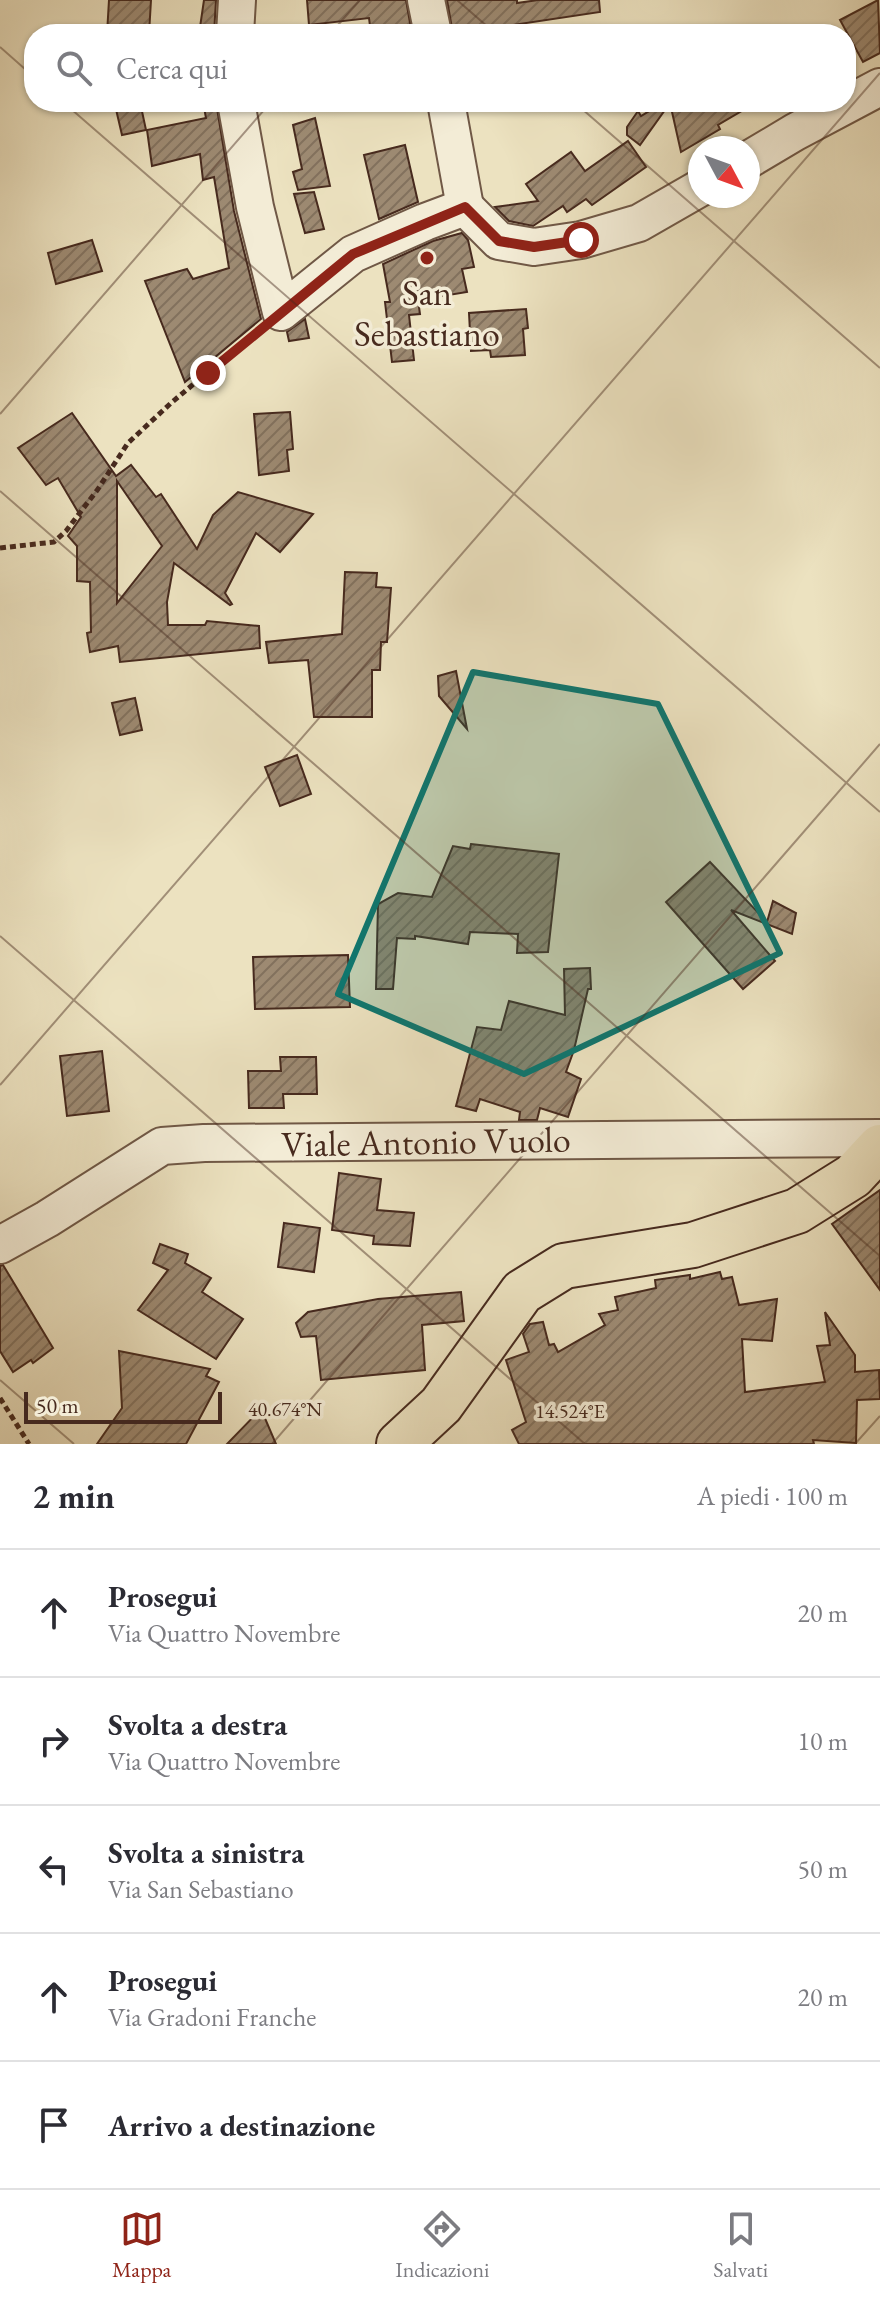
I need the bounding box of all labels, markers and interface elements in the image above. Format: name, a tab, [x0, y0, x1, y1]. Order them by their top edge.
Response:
search box	[24, 24, 856, 112]
icon: search	[52, 46, 96, 90]
text: Cerca qui	[116, 49, 228, 88]
north arrow	[688, 136, 760, 208]
route start	[563, 222, 599, 258]
marker: San Sebastiano	[418, 249, 436, 267]
place label: San Sebastiano	[354, 269, 500, 357]
route end	[190, 355, 226, 391]
street label: Viale Antonio Vuolo	[281, 1115, 571, 1168]
scale bar	[24, 1388, 222, 1424]
text: 50 m	[36, 1391, 79, 1420]
text: 40.674°N	[248, 1396, 322, 1422]
text: 14.524°E	[535, 1398, 605, 1424]
text: 2 min	[32, 1474, 115, 1518]
text: A piedi · 100 m	[697, 1479, 848, 1513]
text: Prosegui	[108, 1577, 217, 1616]
icon: ahead	[32, 1591, 76, 1635]
text: 20 m	[798, 1596, 848, 1630]
text: Via Quattro Novembre	[108, 1616, 340, 1650]
text: Svolta a destra	[108, 1705, 287, 1744]
icon: right	[32, 1719, 76, 1763]
text: 10 m	[798, 1724, 848, 1758]
text: Via Quattro Novembre	[108, 1744, 340, 1778]
text: Svolta a sinistra	[108, 1833, 304, 1872]
icon: left	[32, 1847, 76, 1891]
text: 50 m	[798, 1852, 848, 1886]
text: Via San Sebastiano	[108, 1872, 294, 1906]
text: Prosegui	[108, 1961, 217, 2000]
icon: ahead	[32, 1975, 76, 2019]
text: 20 m	[798, 1980, 848, 2014]
text: Via Gradoni Franche	[108, 2000, 316, 2034]
icon: arrive	[32, 2103, 76, 2147]
text: Arrivo a destinazione	[108, 2106, 375, 2145]
tab: Mappa	[112, 2207, 171, 2284]
tab: Indicazioni	[395, 2207, 489, 2284]
tab: Salvati	[713, 2207, 768, 2284]

